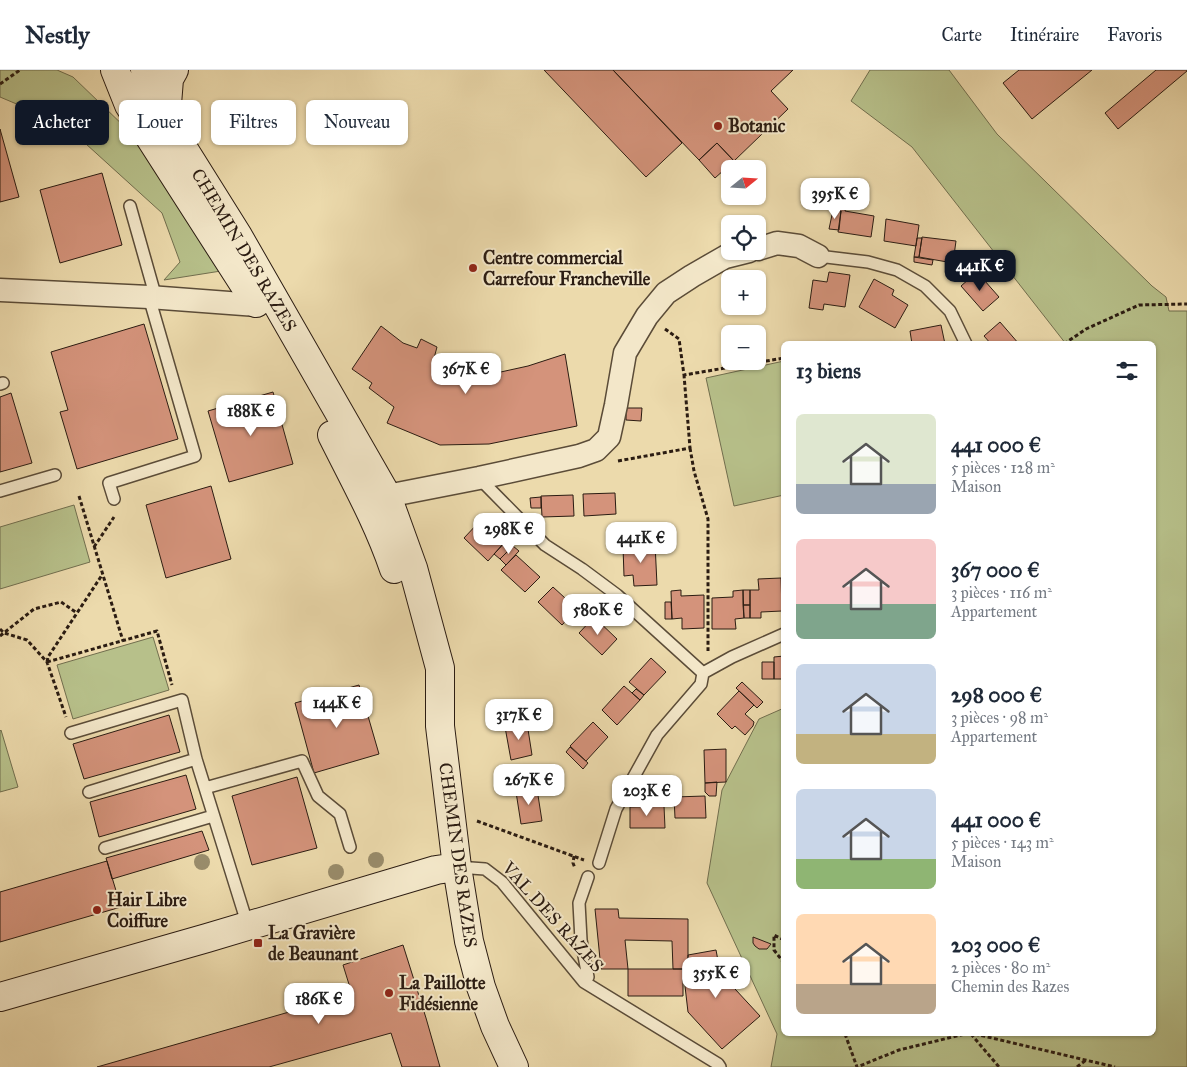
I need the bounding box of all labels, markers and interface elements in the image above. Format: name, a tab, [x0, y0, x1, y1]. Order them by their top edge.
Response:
text: Nestly	[25, 20, 90, 50]
text: Carte	[942, 24, 982, 46]
text: Itinéraire	[1010, 24, 1079, 46]
text: Favoris	[1107, 24, 1162, 46]
chip: Acheter	[15, 100, 109, 145]
chip: Louer	[119, 100, 201, 145]
chip: Filtres	[211, 100, 296, 145]
chip: Nouveau	[306, 100, 408, 145]
place label: Botanic	[728, 115, 786, 137]
marker: Botanic	[712, 120, 724, 132]
north arrow	[721, 160, 766, 205]
map controls	[721, 160, 766, 370]
street label: CHEMIN DES RAZES	[187, 164, 301, 336]
pin: 395K €	[794, 178, 876, 220]
text: 395K €	[812, 184, 858, 203]
button: locate	[721, 215, 766, 260]
place label: Centre commercial Carrefour Francheville	[483, 247, 651, 290]
pin: 441K €	[939, 250, 1021, 292]
text: 441K €	[956, 256, 1004, 275]
marker: Centre commercial Carrefour Francheville	[467, 262, 479, 274]
button: +	[721, 270, 766, 315]
button: −	[721, 325, 766, 370]
pin: 367K €	[425, 352, 507, 395]
icon: filters	[1113, 357, 1141, 385]
text: 13 biens	[796, 358, 861, 384]
text: 367K €	[442, 359, 490, 378]
pin: 188K €	[210, 394, 292, 437]
text: 188K €	[227, 401, 275, 420]
text: 441 000 €	[951, 432, 1041, 458]
icon: home	[836, 434, 896, 494]
text: 5 pièces · 128 m²	[951, 458, 1055, 477]
text: Maison	[951, 477, 1001, 496]
pin: 298K €	[468, 512, 550, 555]
text: 298K €	[484, 519, 534, 538]
pin: 441K €	[600, 522, 682, 564]
text: 441K €	[617, 528, 665, 547]
text: 367 000 €	[951, 557, 1040, 583]
icon: home	[836, 559, 896, 619]
text: 3 pièces · 116 m²	[951, 583, 1052, 602]
pin: 580K €	[557, 594, 639, 636]
text: 580K €	[573, 600, 623, 619]
text: Appartement	[951, 602, 1037, 621]
text: 298 000 €	[951, 682, 1042, 708]
icon: home	[836, 684, 896, 744]
pin: 144K €	[296, 686, 378, 729]
text: 144K €	[313, 693, 361, 712]
pin: 317K €	[478, 698, 560, 741]
text: 317K €	[496, 705, 542, 724]
text: 3 pièces · 98 m²	[951, 708, 1048, 727]
text: Appartement	[951, 727, 1037, 746]
street label: CHEMIN DES RAZES	[434, 761, 482, 949]
pin: 267K €	[488, 764, 570, 806]
text: 267K €	[504, 770, 554, 789]
pin: 203K €	[606, 774, 688, 817]
text: 203K €	[623, 781, 671, 800]
text: 441 000 €	[951, 807, 1041, 833]
icon: home	[836, 809, 896, 869]
text: 5 pièces · 143 m²	[951, 833, 1054, 852]
text: Maison	[951, 852, 1001, 871]
street label: VAL DES RAZES	[497, 856, 608, 977]
place label: Hair Libre Coiffure	[107, 889, 187, 932]
marker: Hair Libre Coiffure	[91, 904, 103, 916]
place label: La Gravière de Beaunant	[268, 922, 359, 965]
text: 203 000 €	[951, 932, 1040, 958]
icon: home	[836, 934, 896, 994]
marker: La Gravière de Beaunant	[252, 937, 264, 949]
pin: 355K €	[675, 956, 757, 999]
text: 2 pièces · 80 m²	[951, 958, 1050, 977]
text: 355K €	[693, 963, 739, 982]
place label: La Paillotte Fidésienne	[399, 972, 486, 1015]
text: Chemin des Razes	[951, 977, 1069, 996]
pin: 186K €	[278, 982, 360, 1025]
marker: La Paillotte Fidésienne	[383, 987, 395, 999]
text: 186K €	[295, 989, 343, 1008]

